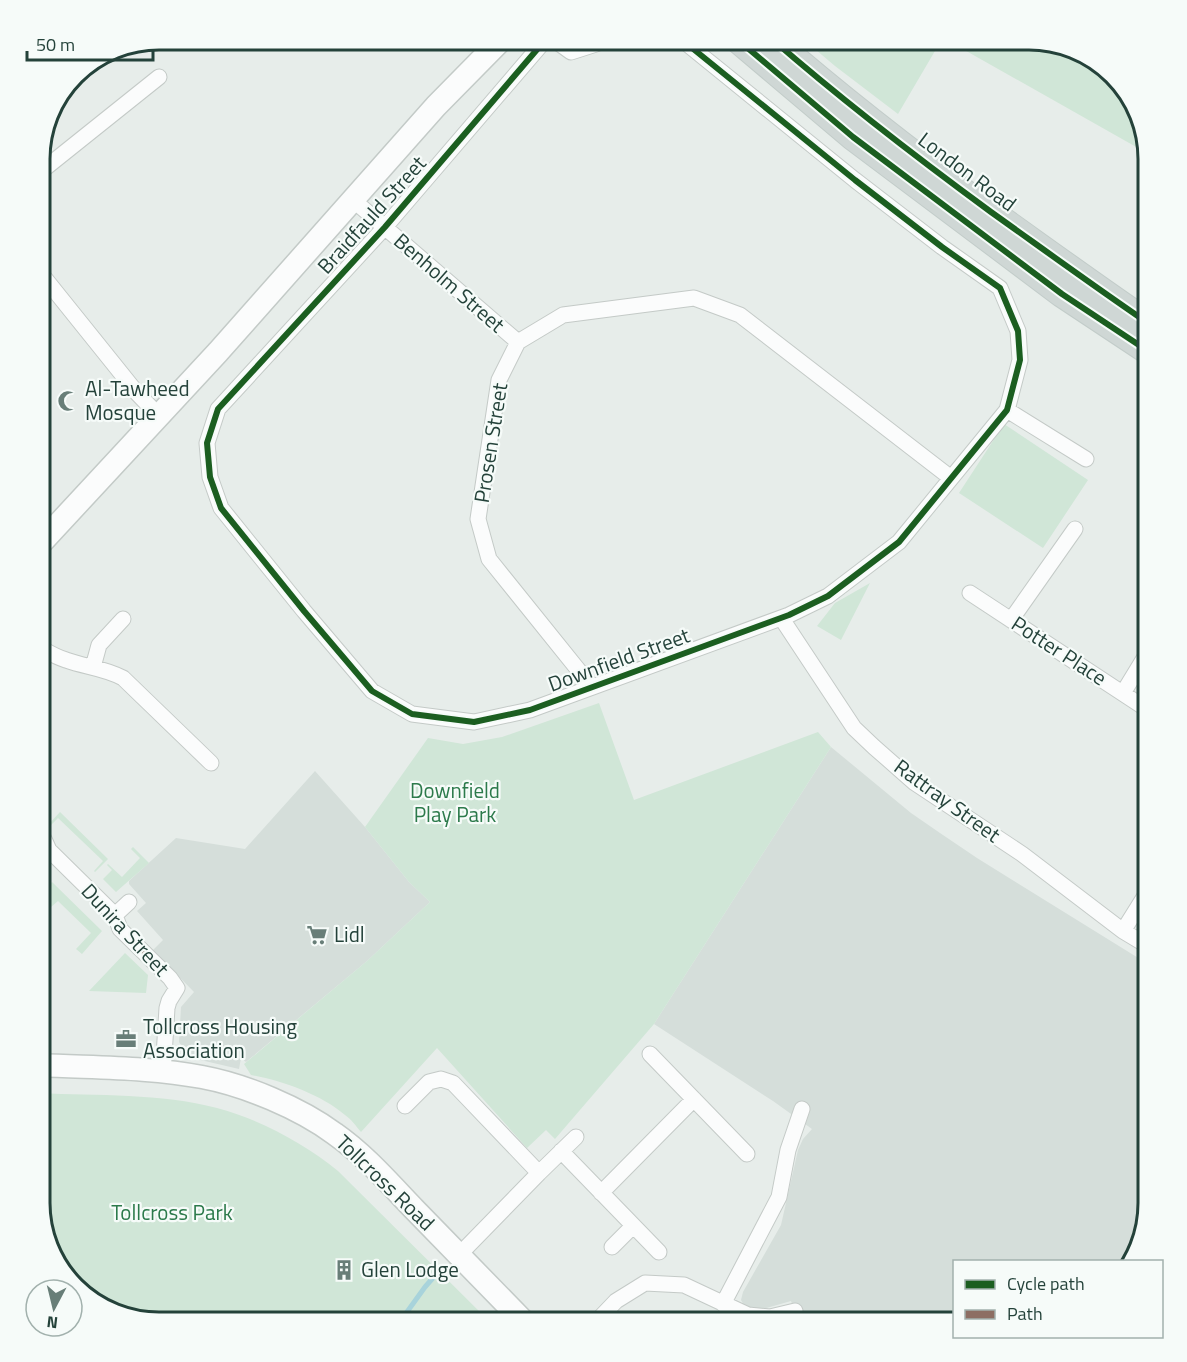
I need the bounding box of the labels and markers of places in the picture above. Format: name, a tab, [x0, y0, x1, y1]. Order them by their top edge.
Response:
place label: Al-Tawheed Mosque	[85, 372, 190, 428]
mosque icon: Al-Tawheed Mosque	[56, 389, 80, 413]
place label: Lidl	[334, 918, 365, 950]
supermarket icon: Lidl	[305, 923, 329, 947]
place label: Tollcross Housing Association	[143, 1010, 297, 1066]
office icon: Tollcross Housing Association	[114, 1027, 138, 1051]
place label: Glen Lodge	[361, 1253, 459, 1285]
building icon: Glen Lodge	[332, 1258, 356, 1282]

